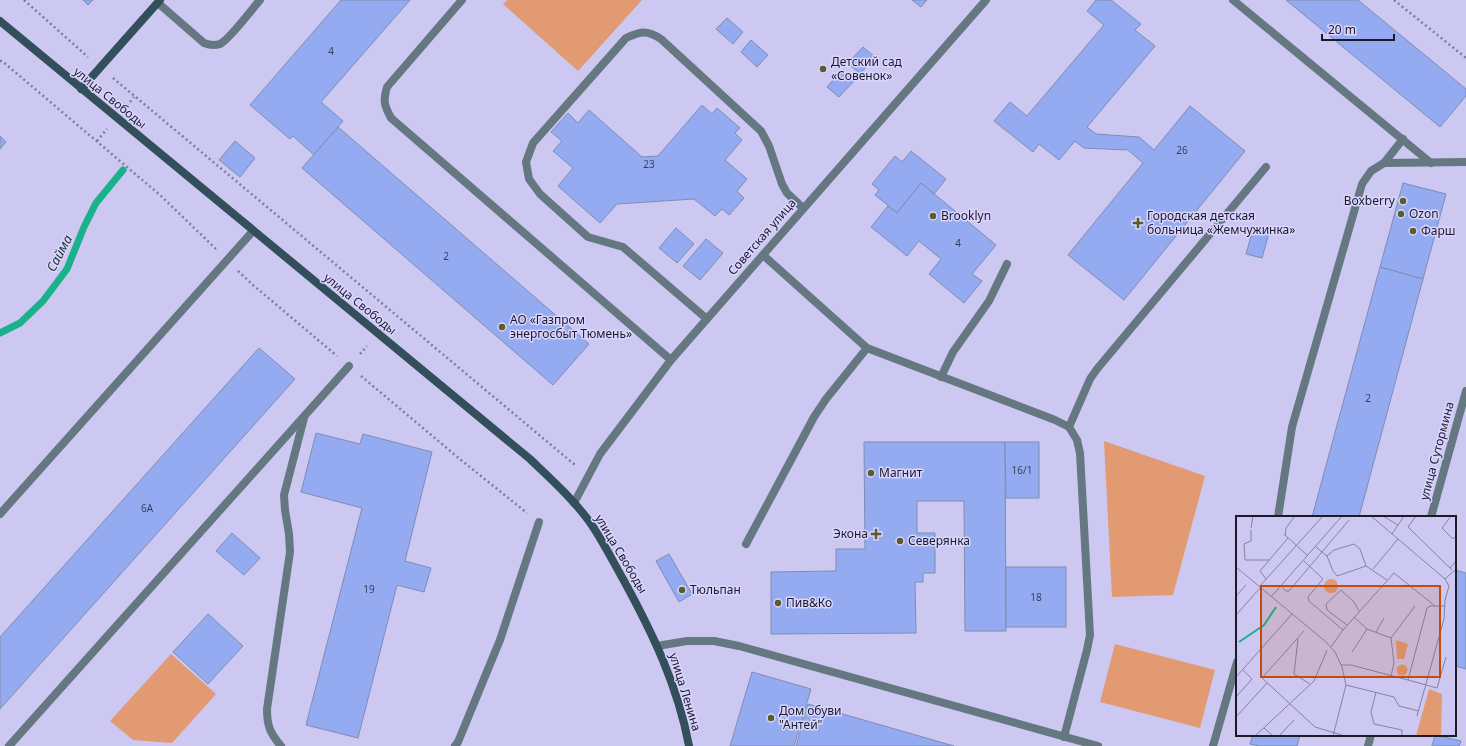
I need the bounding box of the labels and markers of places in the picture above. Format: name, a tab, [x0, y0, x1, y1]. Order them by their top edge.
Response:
place label: Детский сад «Совенок»	[831, 53, 903, 84]
marker: Детский сад «Совенок»	[818, 64, 828, 74]
place label: Boxberry	[1344, 192, 1396, 209]
marker: Boxberry	[1398, 196, 1408, 206]
place label: Ozon	[1409, 205, 1439, 222]
place label: Brooklyn	[941, 207, 991, 224]
place label: Городская детская больница «Жемчужинка»	[1147, 207, 1295, 238]
marker: Ozon	[1396, 209, 1406, 219]
marker: Brooklyn	[928, 211, 938, 221]
marker: Городская детская больница «Жемчужинка»	[1132, 217, 1144, 229]
place label: Фарш	[1421, 222, 1456, 239]
marker: Фарш	[1408, 226, 1418, 236]
place label: АО «Газпром энергосбыт Тюмень»	[510, 311, 632, 342]
marker: АО «Газпром энергосбыт Тюмень»	[497, 322, 507, 332]
place label: Магнит	[879, 464, 923, 481]
marker: Магнит	[866, 468, 876, 478]
place label: Экона	[833, 525, 868, 542]
marker: Экона	[871, 529, 881, 539]
place label: Северянка	[908, 532, 970, 549]
marker: Северянка	[895, 536, 905, 546]
place label: Тюльпан	[690, 581, 741, 598]
marker: Тюльпан	[677, 585, 687, 595]
place label: Пив&Ко	[786, 594, 832, 611]
marker: Пив&Ко	[773, 598, 783, 608]
place label: Дом обуви "Антей"	[779, 702, 841, 733]
marker: Дом обуви "Антей"	[766, 713, 776, 723]

